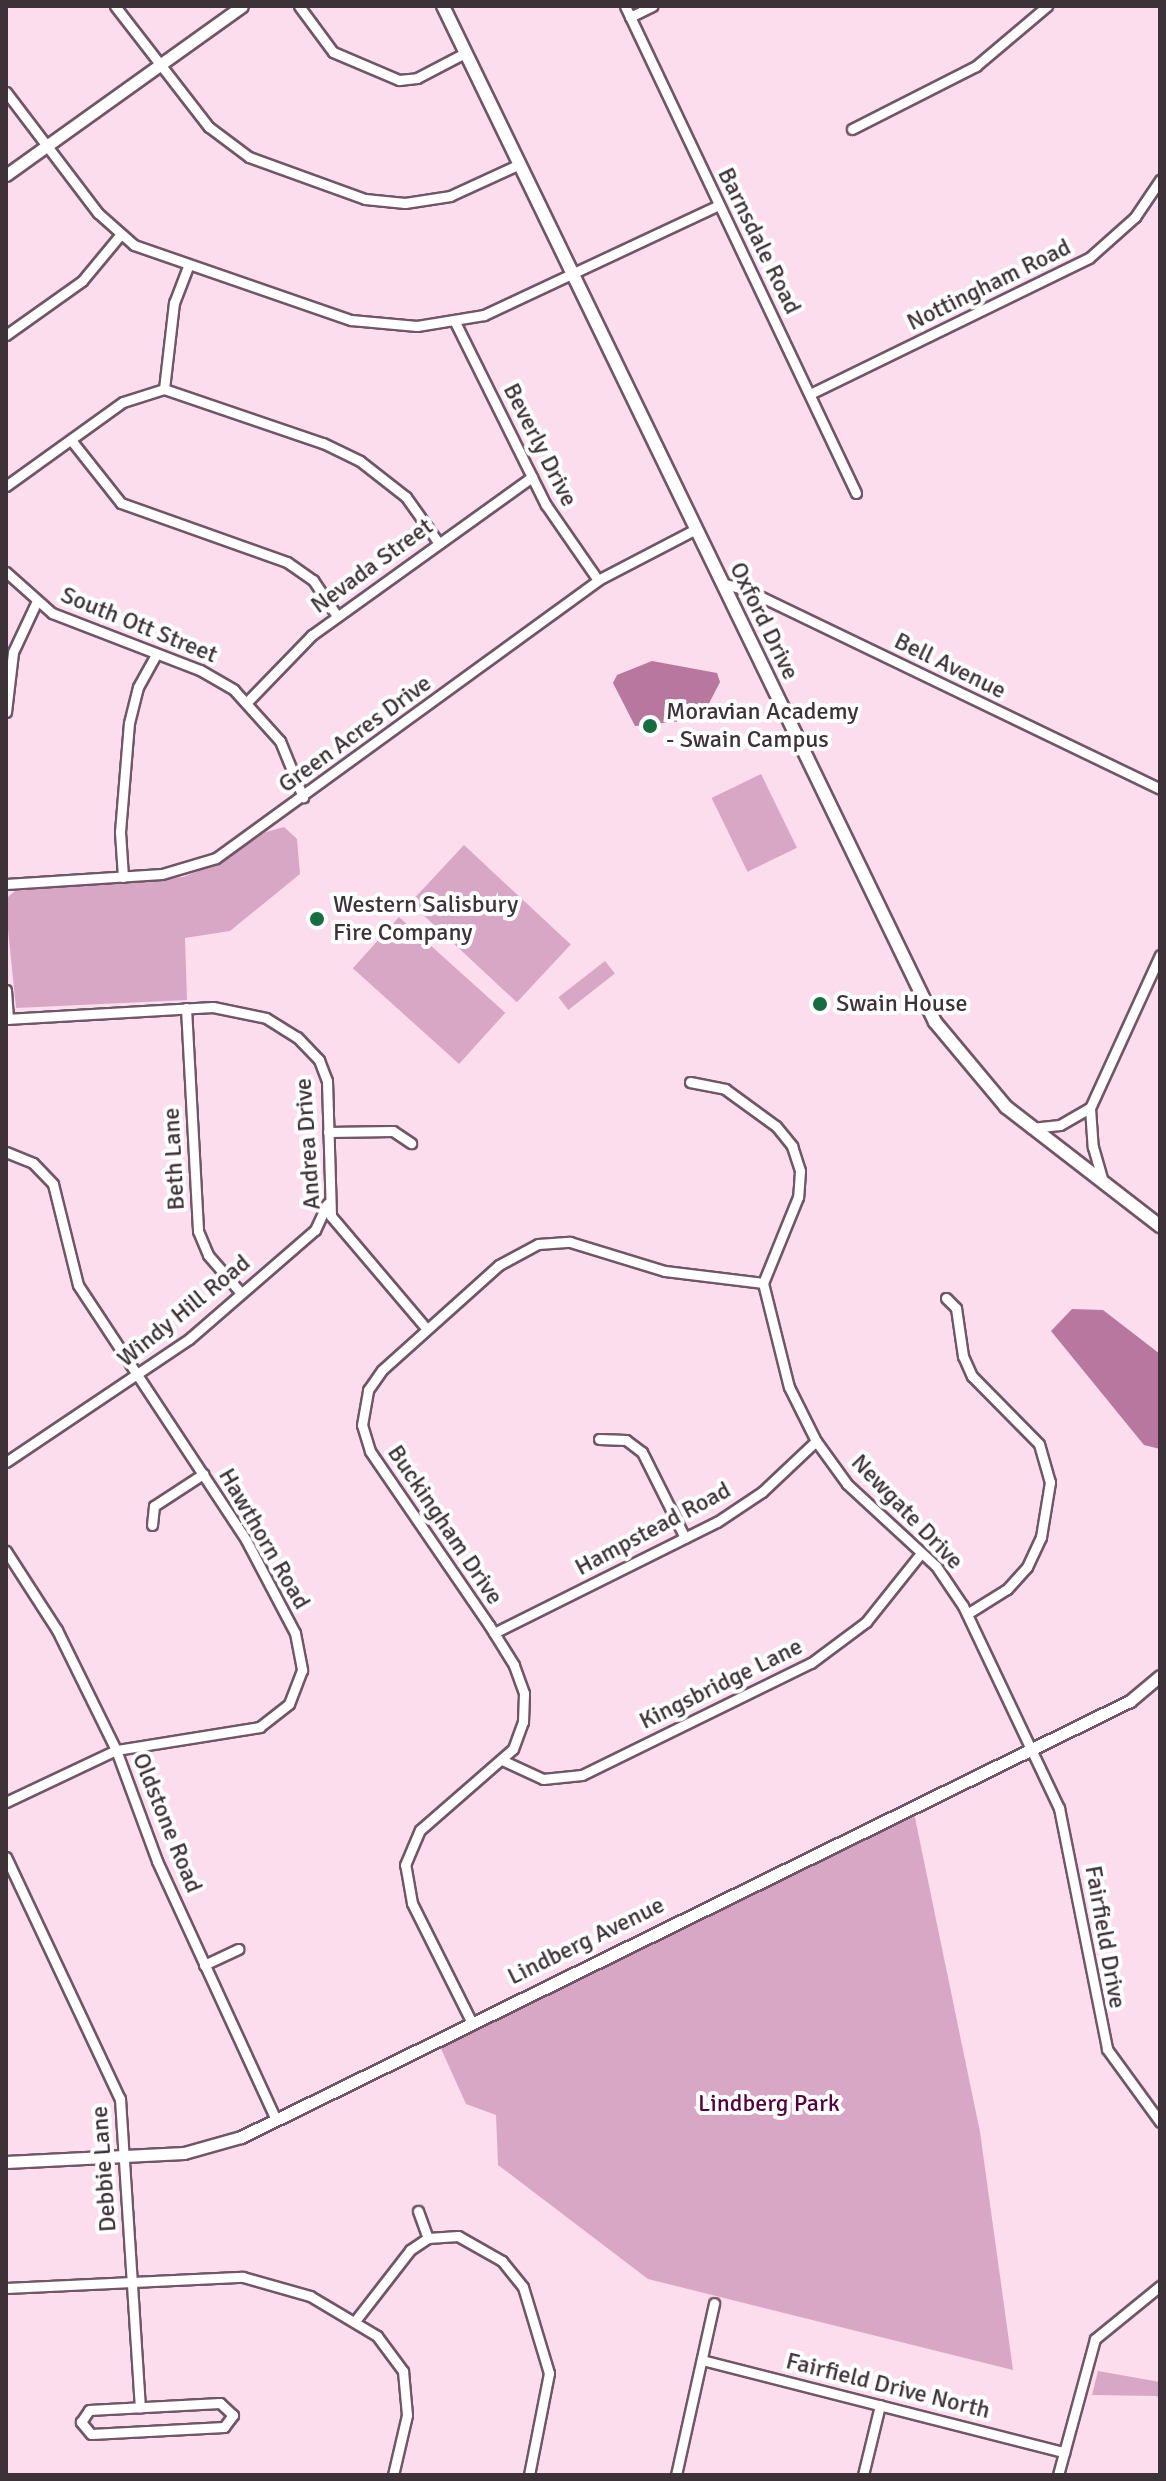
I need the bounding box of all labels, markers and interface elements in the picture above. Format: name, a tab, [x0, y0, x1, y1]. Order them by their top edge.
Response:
street label: Barnsdale Road	[711, 163, 807, 319]
street label: Nottingham Road	[902, 233, 1076, 337]
street label: Beverly Drive	[497, 378, 583, 512]
street label: Nevada Street	[305, 512, 439, 620]
street label: Oxford Drive	[723, 557, 805, 685]
street label: South Ott Street	[57, 581, 221, 669]
street label: Bell Avenue	[889, 627, 1011, 705]
street label: Green Acres Drive	[273, 669, 437, 799]
place label: Moravian Academy - Swain Campus	[666, 698, 859, 754]
marker: Moravian Academy - Swain Campus	[641, 717, 659, 735]
place label: Western Salisbury Fire Company	[333, 891, 518, 947]
marker: Western Salisbury Fire Company	[308, 910, 326, 928]
place label: Swain House	[836, 990, 967, 1018]
marker: Swain House	[811, 995, 829, 1013]
street label: Andrea Drive	[289, 1077, 327, 1211]
street label: Beth Lane	[157, 1107, 191, 1211]
street label: Windy Hill Road	[112, 1249, 256, 1373]
street label: Buckingham Drive	[381, 1440, 509, 1610]
street label: Newgate Drive	[845, 1448, 969, 1576]
street label: Hawthorn Road	[212, 1463, 316, 1615]
street label: Hampstead Road	[570, 1476, 736, 1582]
street label: Kingsbridge Lane	[635, 1632, 807, 1736]
street label: Oldstone Road	[126, 1749, 208, 1897]
street label: Fairfield Drive	[1078, 1863, 1132, 2011]
street label: Lindberg Avenue	[503, 1891, 669, 1991]
park label: Lindberg Park	[698, 2090, 840, 2118]
street label: Debbie Lane	[85, 2105, 123, 2233]
street label: Fairfield Drive North	[783, 2347, 993, 2425]

